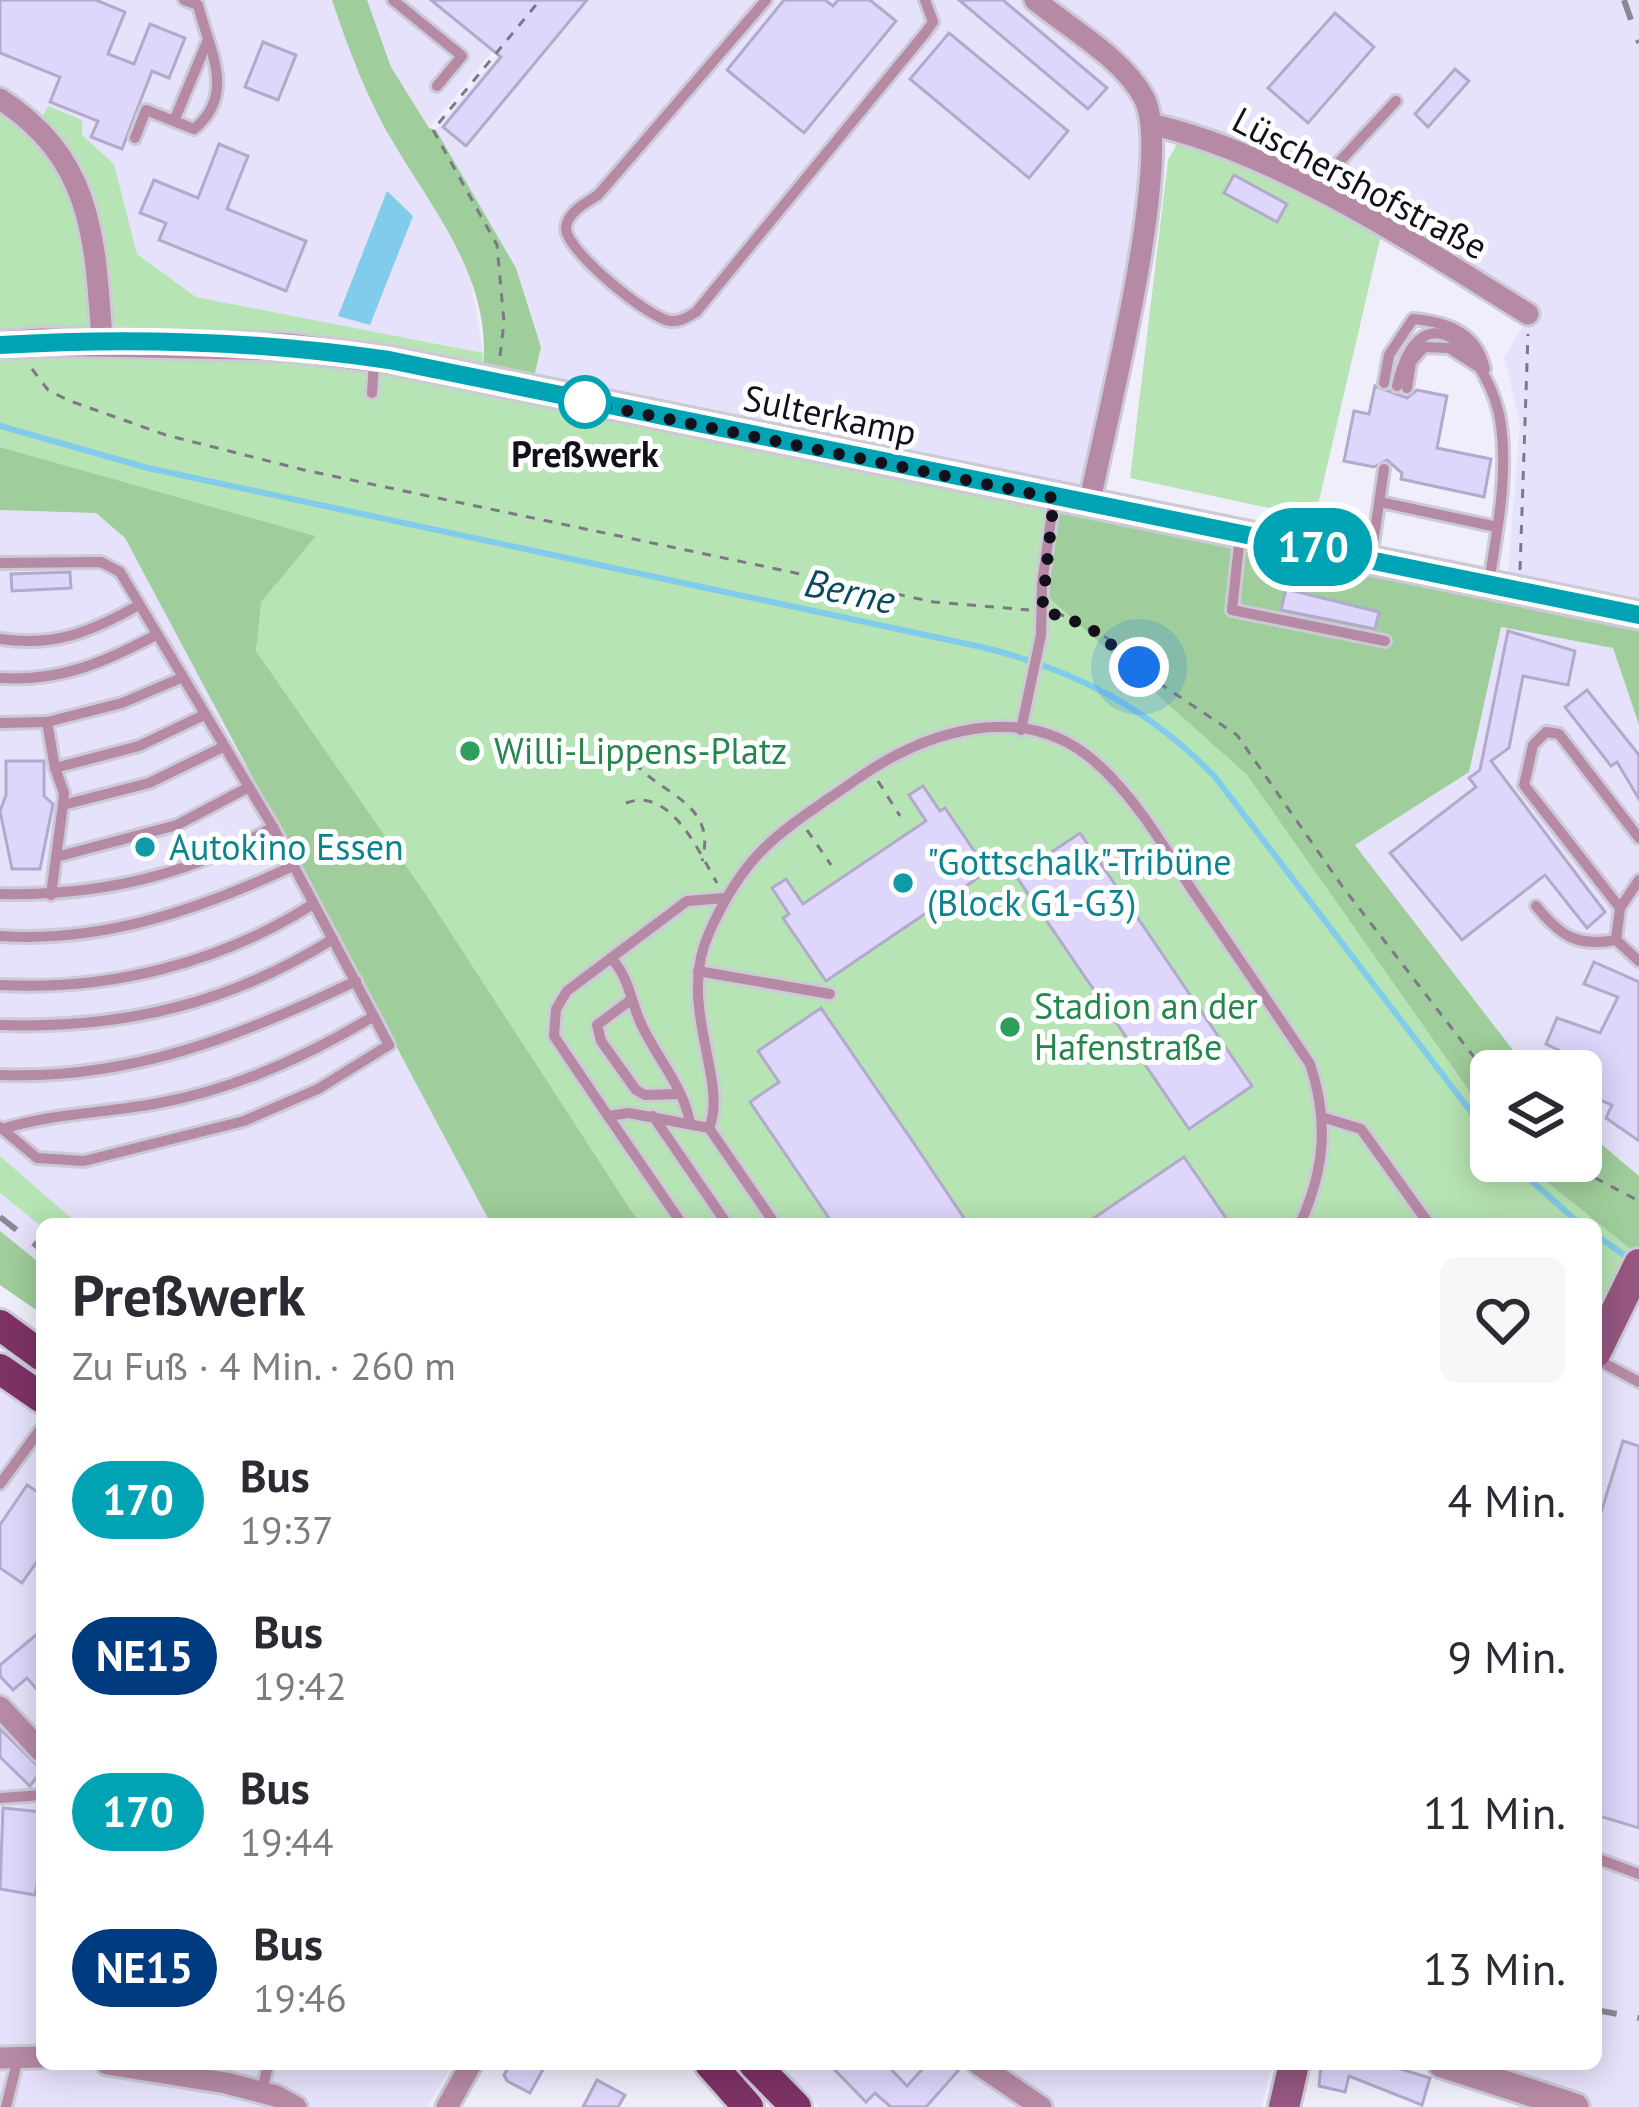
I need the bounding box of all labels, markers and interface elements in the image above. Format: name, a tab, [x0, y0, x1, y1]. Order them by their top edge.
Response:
street label: Lüschershofstraße	[1225, 96, 1496, 269]
street label: Sulterkamp	[740, 373, 921, 456]
marker: Preßwerk	[560, 377, 610, 427]
place label: Preßwerk	[511, 430, 659, 477]
line badge: 170	[1244, 508, 1382, 586]
text: 170	[1277, 519, 1349, 574]
water label: Berne	[800, 556, 900, 625]
your location	[1109, 637, 1169, 697]
place label: Willi-Lippens-Platz	[494, 727, 787, 774]
marker: Willi-Lippens-Platz	[457, 738, 483, 764]
place label: Autokino Essen	[169, 823, 404, 870]
marker: Autokino Essen	[132, 834, 158, 860]
place label: "Gottschalk"-Tribüne (Block G1-G3)	[927, 838, 1232, 926]
marker: "Gottschalk"-Tribüne (Block G1-G3)	[890, 870, 916, 896]
place label: Stadion an der Hafenstraße	[1034, 982, 1258, 1070]
marker: Stadion an der Hafenstraße	[997, 1014, 1023, 1040]
map controls	[1470, 1050, 1602, 1182]
button: layers	[1470, 1050, 1602, 1182]
button: heart	[1440, 1257, 1566, 1383]
text: Preßwerk	[72, 1258, 305, 1332]
text: Zu Fuß · 4 Min. · 260 m	[72, 1340, 456, 1391]
text: Bus	[240, 1446, 310, 1504]
text: 4 Min.	[1448, 1471, 1566, 1529]
text: 170	[102, 1472, 174, 1527]
text: 19:37	[240, 1504, 334, 1555]
text: Bus	[253, 1602, 323, 1660]
text: 9 Min.	[1448, 1627, 1566, 1685]
text: NE15	[96, 1628, 193, 1683]
text: 19:42	[253, 1660, 347, 1711]
text: Bus	[240, 1758, 310, 1816]
text: 11 Min.	[1423, 1783, 1566, 1841]
text: 170	[102, 1784, 174, 1839]
text: 19:44	[240, 1816, 334, 1867]
text: Bus	[253, 1914, 323, 1972]
text: 13 Min.	[1423, 1939, 1566, 1997]
text: NE15	[96, 1940, 193, 1995]
text: 19:46	[253, 1972, 347, 2023]

